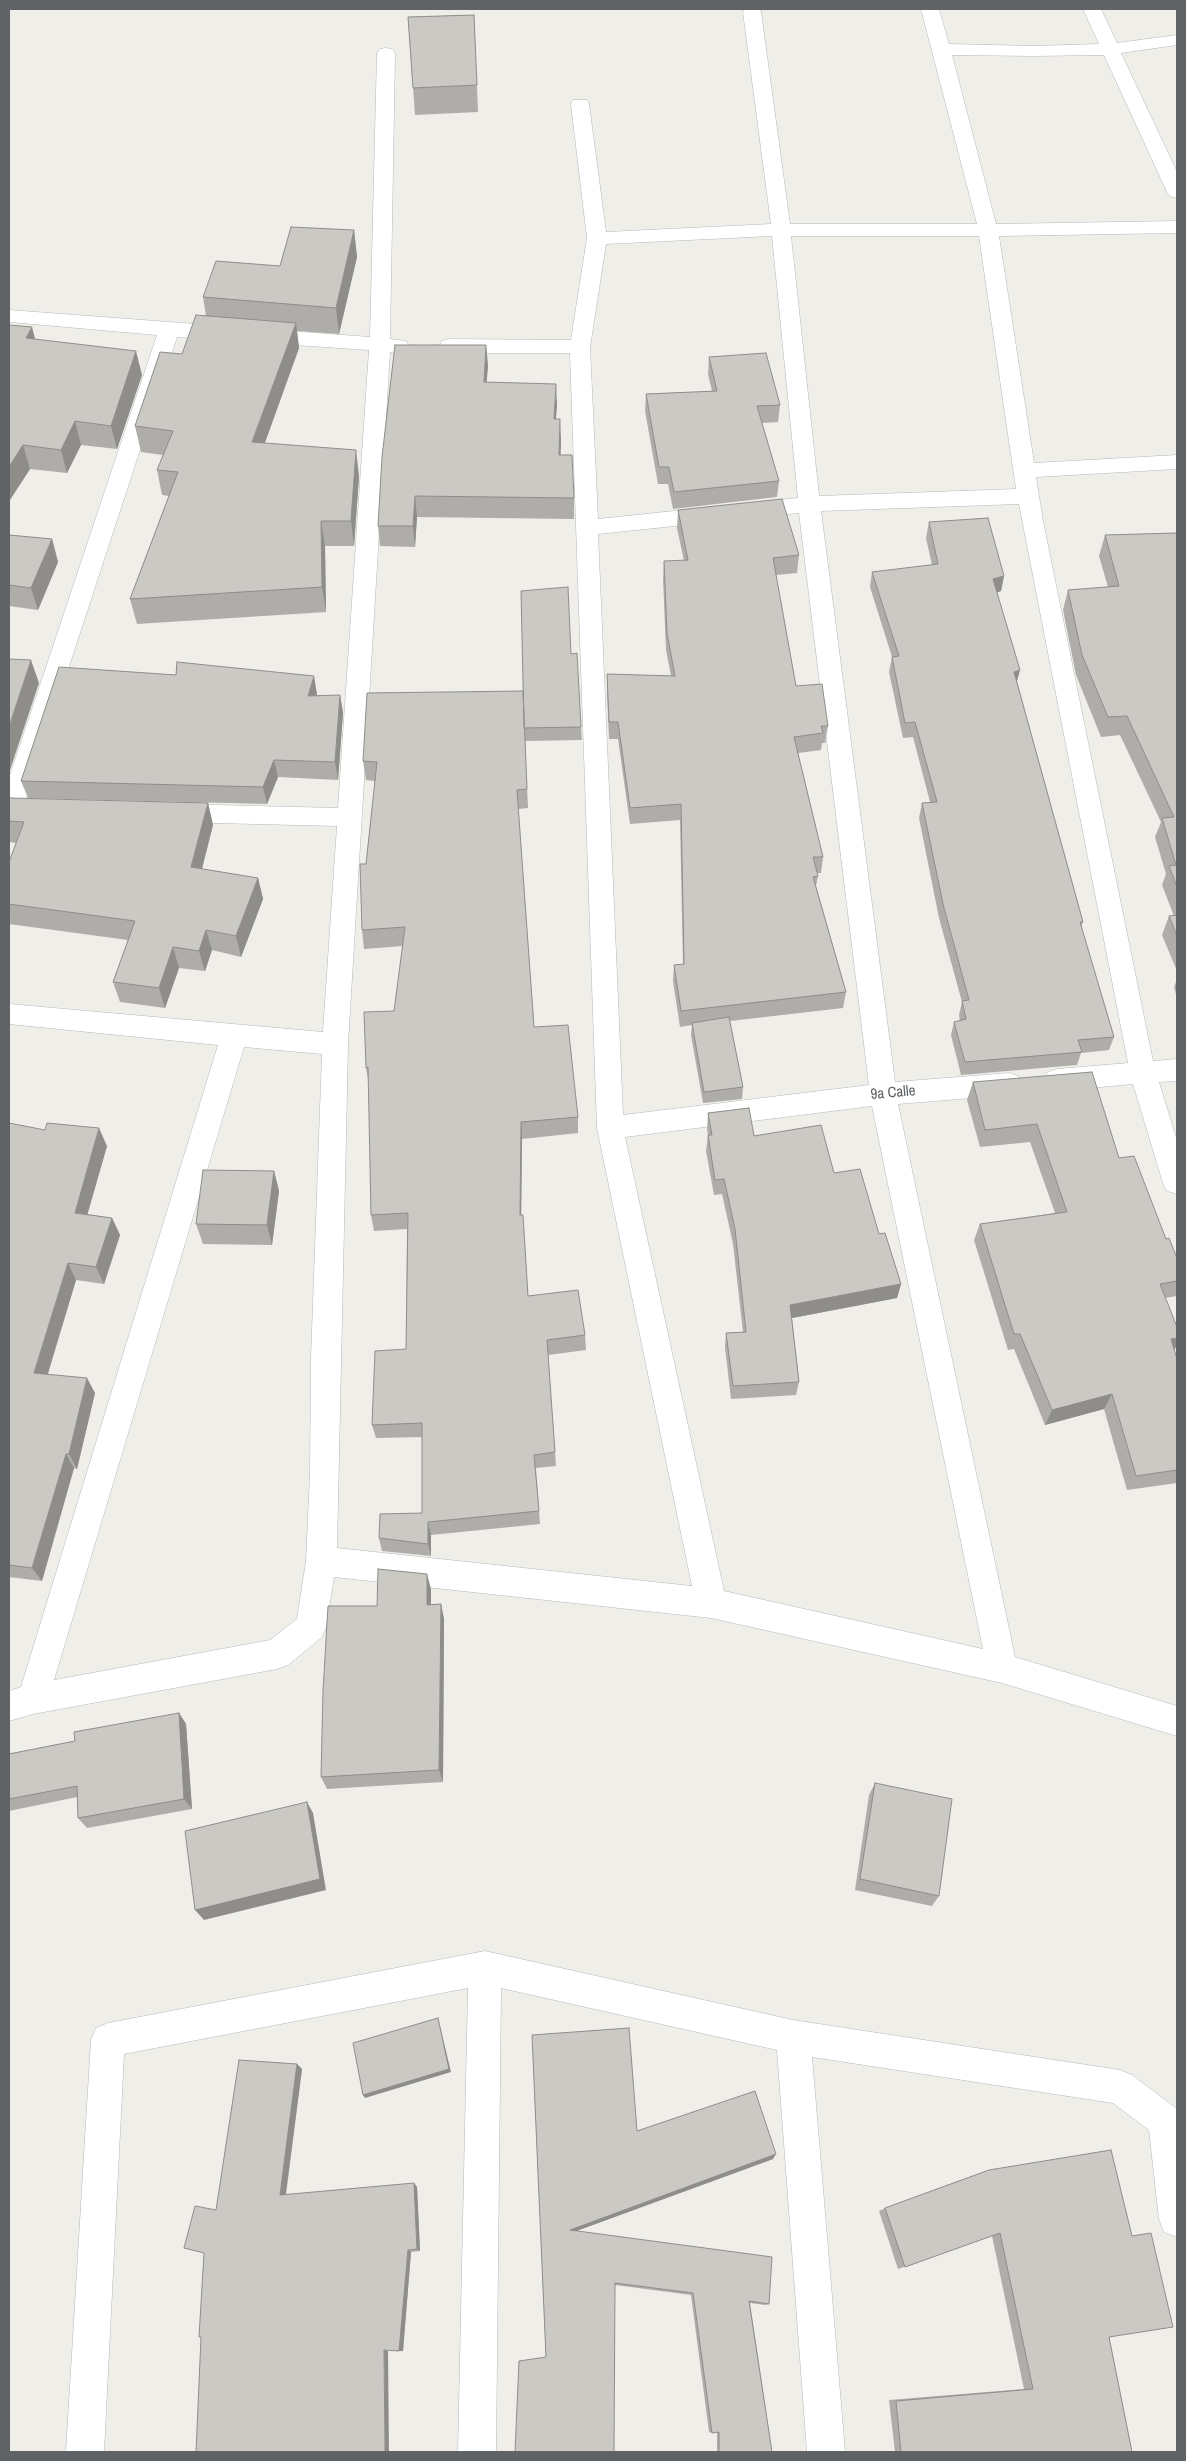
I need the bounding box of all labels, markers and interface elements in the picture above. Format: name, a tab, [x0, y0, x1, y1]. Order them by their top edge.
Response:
street label: 9a Calle	[870, 1082, 916, 1104]

